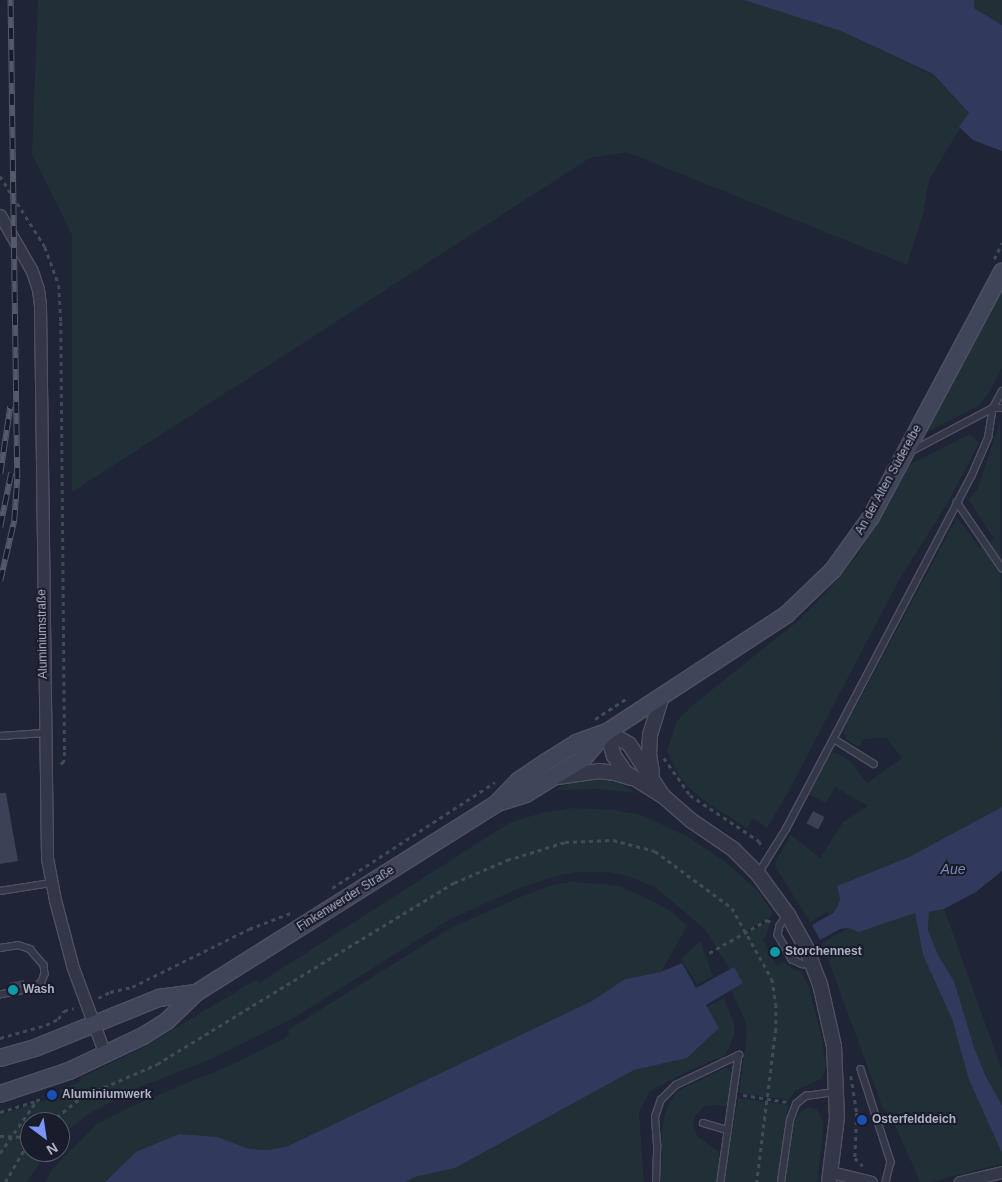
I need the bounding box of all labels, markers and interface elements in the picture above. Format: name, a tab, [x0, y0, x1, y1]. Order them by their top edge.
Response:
street label: An der Alten Süderelbe	[853, 422, 925, 538]
street label: Aluminiumstraße	[35, 589, 51, 679]
water label: Aue	[941, 861, 965, 877]
street label: Finkenwerder Straße	[295, 863, 397, 935]
place label: Storchennest	[785, 945, 862, 959]
marker: Storchennest	[769, 946, 781, 958]
place label: Wash	[23, 983, 55, 997]
marker: Wash	[7, 984, 19, 996]
place label: Aluminiumwerk	[62, 1088, 151, 1102]
marker: Aluminiumwerk	[46, 1089, 58, 1101]
north arrow	[20, 1112, 70, 1162]
place label: Osterfelddeich	[872, 1113, 956, 1127]
marker: Osterfelddeich	[856, 1114, 868, 1126]
text: N	[44, 1140, 61, 1158]

